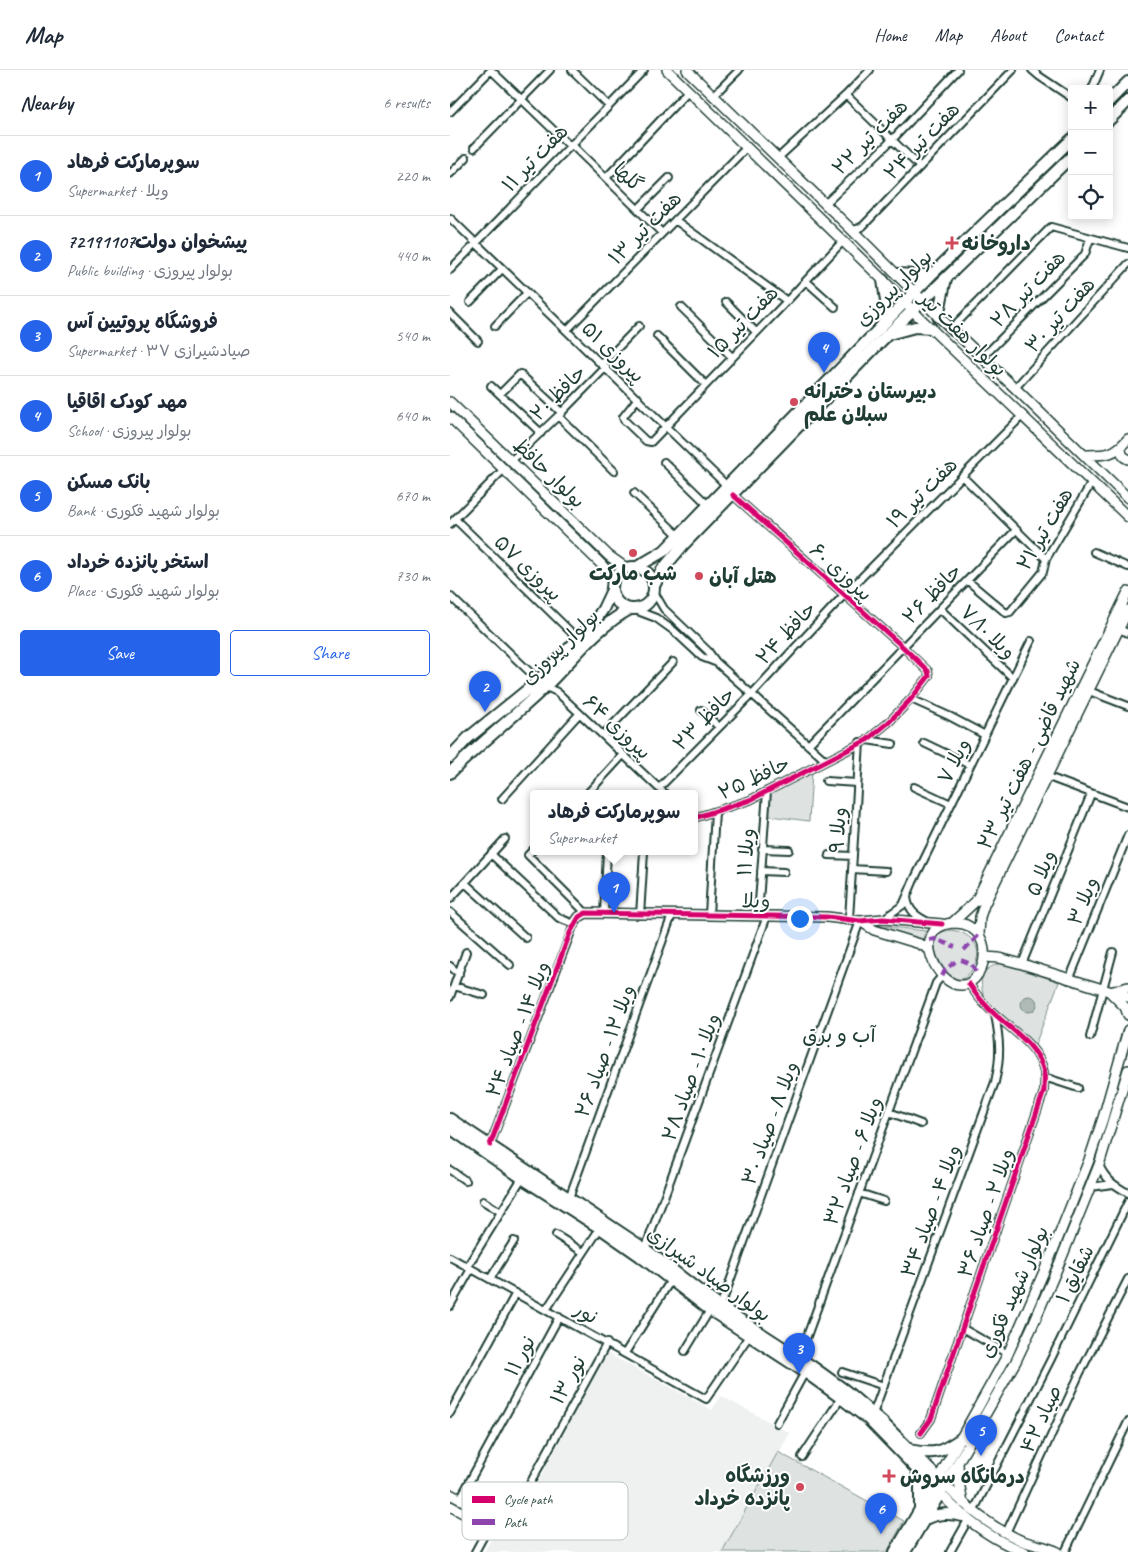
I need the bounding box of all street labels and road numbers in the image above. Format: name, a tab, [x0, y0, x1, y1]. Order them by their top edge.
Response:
street label: هفت تیر ۲۲	[827, 94, 913, 180]
street label: هفت تیر ۲۴	[879, 97, 965, 185]
street label: هفت تیر ۱۱	[497, 119, 573, 197]
street label: گلها	[608, 157, 648, 197]
street label: هفت تیر ۱۳	[603, 186, 687, 270]
street label: بولوار پیروزی	[850, 244, 939, 333]
street label: هفت تیر ۲۸	[985, 245, 1071, 333]
street label: هفت تیر ۳۰	[1020, 272, 1100, 358]
street label: هفت تیر ۱۵	[702, 280, 784, 364]
street label: بولوار هفت تیر	[912, 285, 1012, 383]
street label: پیروزی ۵۱	[576, 316, 650, 388]
street label: حافظ ۲۰	[525, 360, 591, 426]
street label: بولوار حافظ	[507, 432, 590, 514]
street label: هفت تیر ۱۹	[881, 452, 963, 534]
street label: هفت تیر ۲۱	[1011, 483, 1079, 575]
street label: پیروزی ۵۷	[489, 529, 567, 607]
street label: پیروزی ۶۰	[805, 537, 877, 607]
street label: حافظ ۲۶	[897, 559, 967, 629]
street label: حافظ ۲۴	[750, 596, 822, 670]
street label: ویلا ۷/۱۰	[955, 599, 1021, 665]
street label: بولوار پیروزی	[516, 604, 605, 691]
street label: شهید قاضی - هفت تیر ۲۳	[972, 655, 1086, 853]
street label: حافظ ۲۳	[668, 682, 740, 756]
street label: پیروزی ۶۴	[578, 689, 656, 765]
street label: ویلا ۷	[932, 734, 976, 788]
street label: حافظ ۲۵	[714, 751, 794, 805]
street label: ویلا ۹	[824, 806, 852, 854]
street label: ویلا ۱۱	[732, 827, 760, 877]
street label: ویلا ۵	[1021, 846, 1061, 900]
street label: ویلا ۳	[1062, 873, 1104, 929]
street label: ویلا	[741, 888, 771, 914]
street label: ویلا ۱۴ - صیاد ۲۴	[481, 957, 555, 1101]
street label: ویلا ۱۲ - صیاد ۲۶	[569, 981, 641, 1121]
street label: ویلا ۱۰ - صیاد ۲۸	[656, 1010, 726, 1144]
street label: ویلا ۸ - صیاد ۳۰	[736, 1058, 804, 1188]
street label: ویلا ۶ - صیاد ۳۲	[818, 1093, 888, 1229]
street label: ویلا ۴ - صیاد ۳۴	[895, 1141, 967, 1281]
street label: ویلا ۲ - صیاد ۳۶	[952, 1145, 1020, 1281]
street label: بولوار صیاد شیرازی	[641, 1221, 776, 1328]
street label: بولوار شهید فکوری	[974, 1222, 1055, 1362]
street label: شقایق ۱	[1050, 1241, 1100, 1307]
street label: نور	[569, 1296, 602, 1330]
street label: نور ۱۱	[499, 1331, 541, 1381]
street label: نور ۱۳	[545, 1351, 591, 1409]
street label: صیاد ۴۲	[1015, 1381, 1067, 1457]

